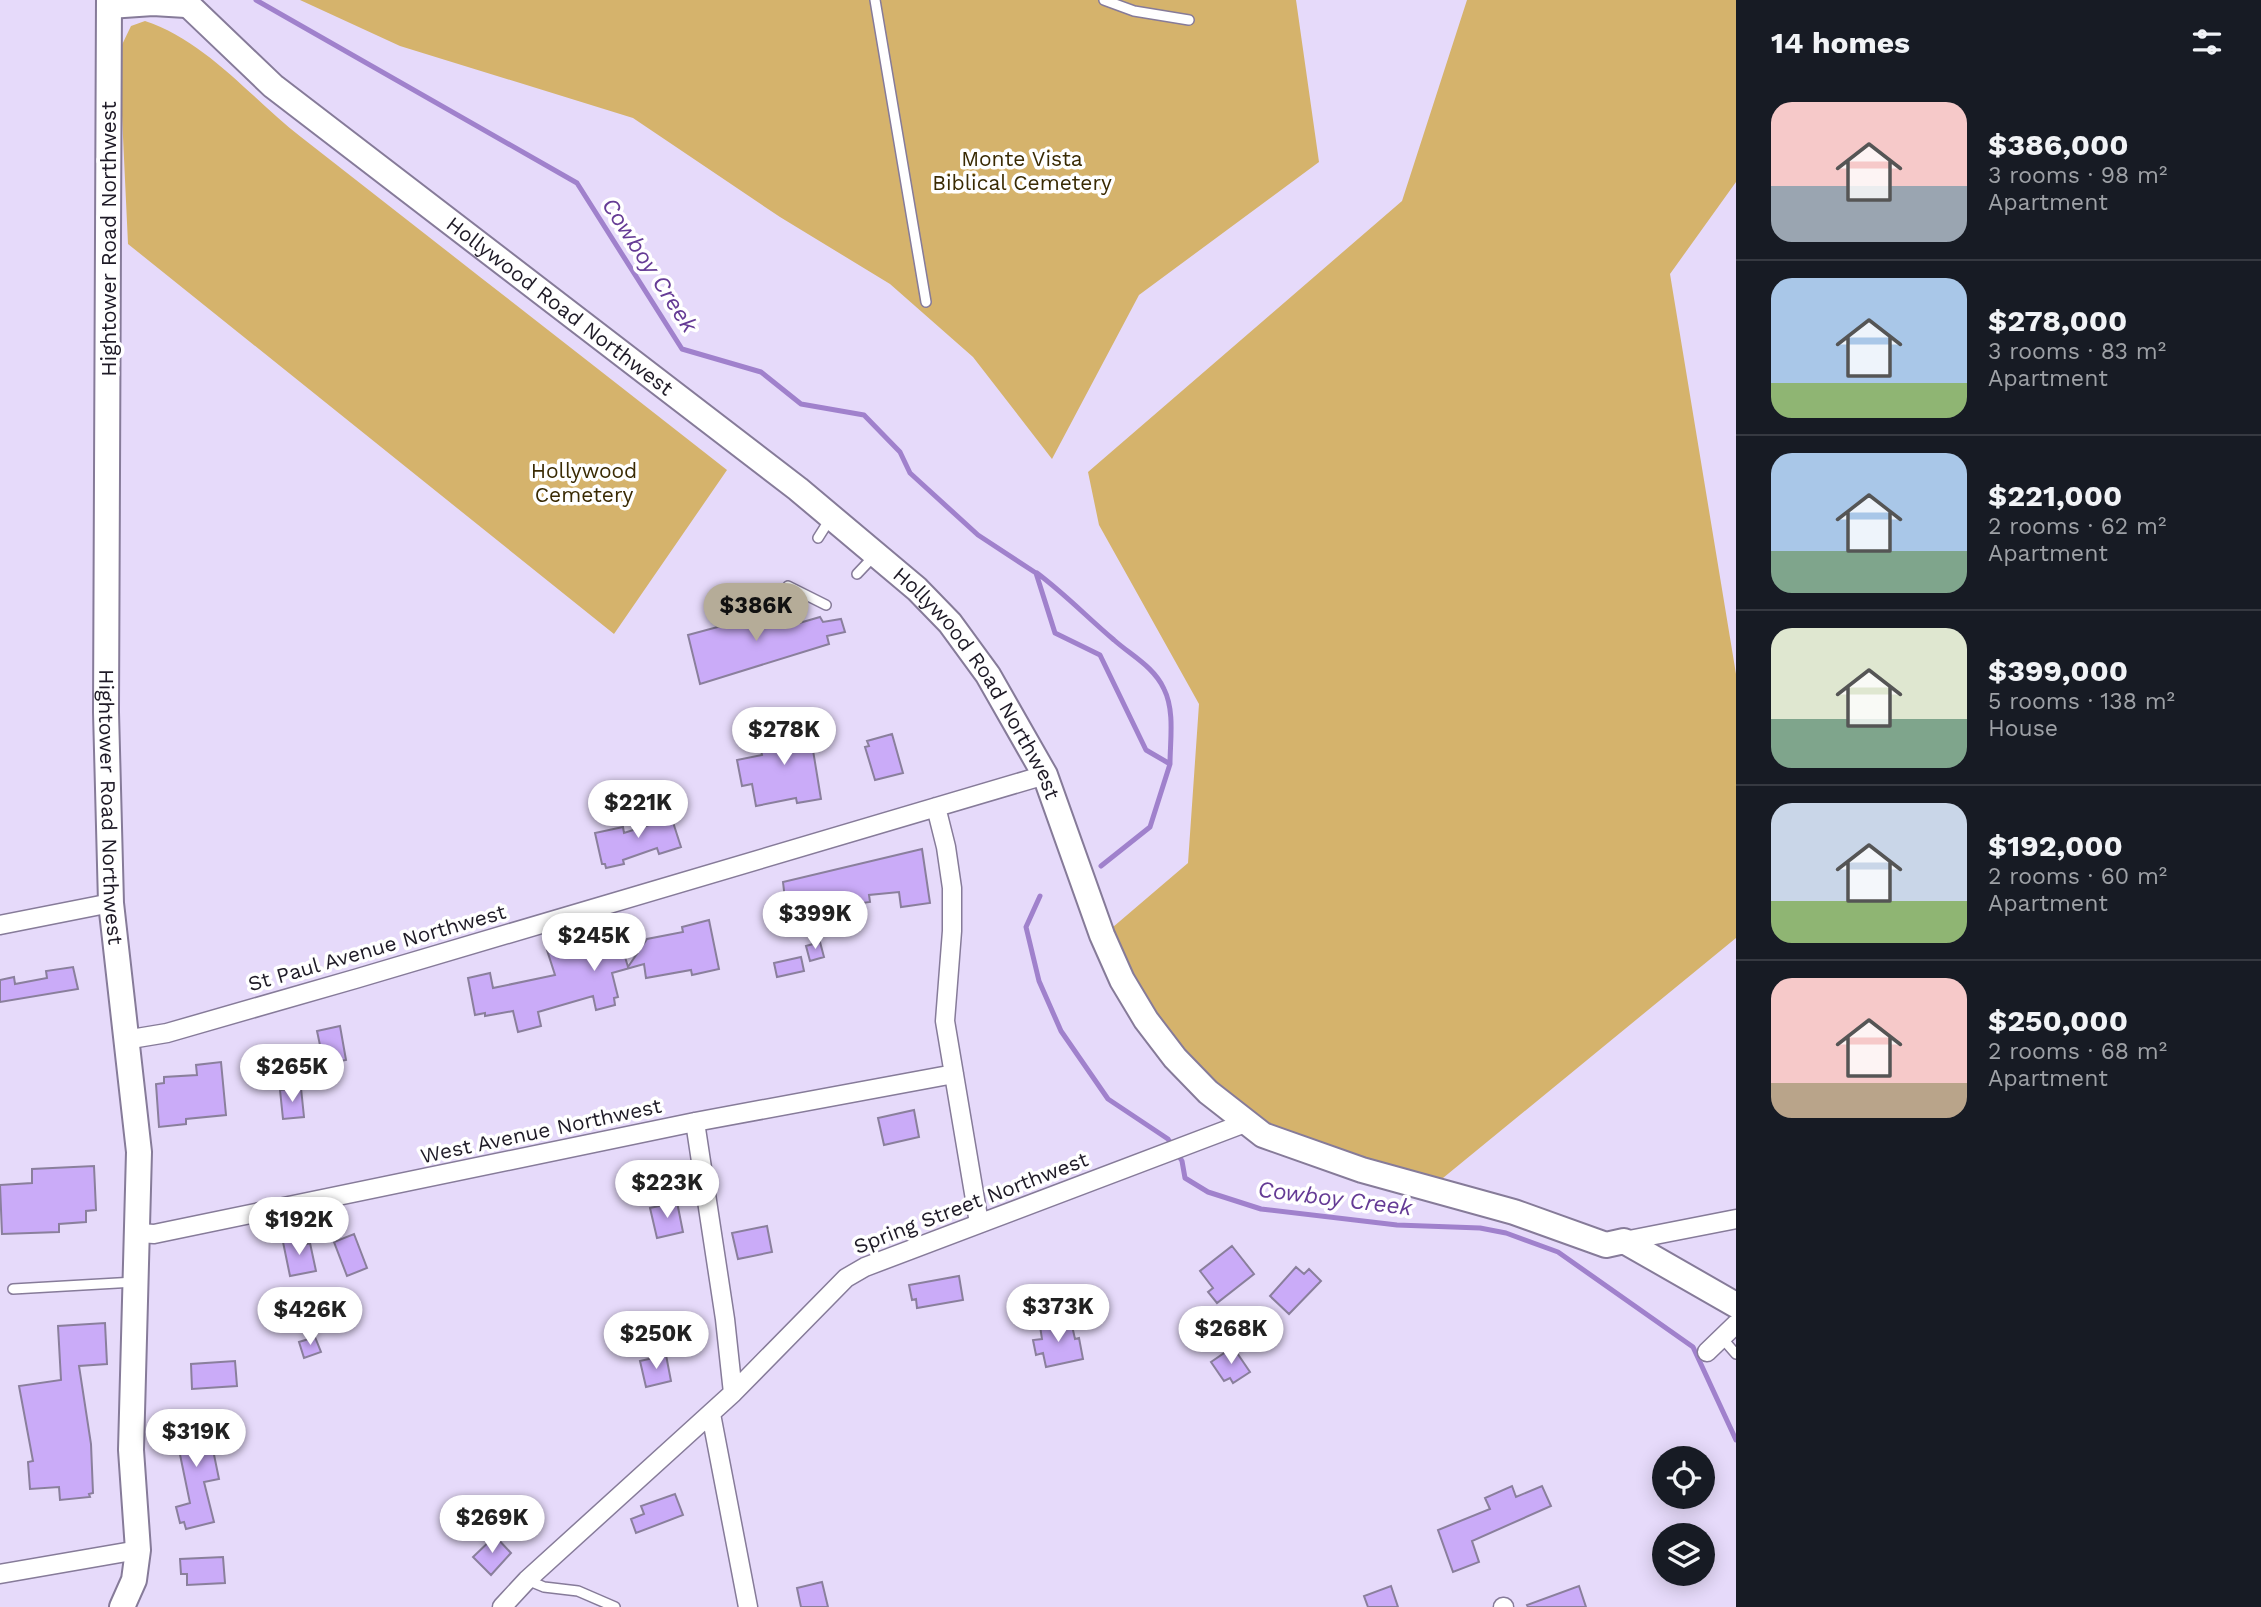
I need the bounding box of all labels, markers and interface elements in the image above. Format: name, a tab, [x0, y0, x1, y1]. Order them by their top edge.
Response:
icon: filters	[2188, 23, 2226, 61]
text: 14 homes	[1771, 25, 1910, 60]
street label: Hightower Road Northwest	[96, 101, 121, 377]
text: $386,000	[1988, 127, 2129, 162]
icon: home	[1827, 130, 1911, 214]
park label: Monte Vista Biblical Cemetery	[932, 146, 1112, 195]
text: 3 rooms · 98 m²	[1988, 162, 2167, 189]
text: Apartment	[1988, 189, 2108, 216]
water label: Cowboy Creek	[596, 193, 704, 339]
street label: Hollywood Road Northwest	[442, 211, 678, 401]
text: $278,000	[1988, 303, 2127, 338]
icon: home	[1827, 306, 1911, 390]
text: 3 rooms · 83 m²	[1988, 338, 2166, 365]
text: Apartment	[1988, 365, 2108, 392]
park label: Hollywood Cemetery	[531, 458, 637, 507]
text: $221,000	[1988, 478, 2122, 513]
icon: home	[1827, 481, 1911, 565]
text: 2 rooms · 62 m²	[1988, 513, 2166, 540]
text: Apartment	[1988, 540, 2108, 567]
street label: Hollywood Road Northwest	[888, 562, 1066, 803]
pin: $386K	[707, 584, 805, 643]
text: $386K	[720, 592, 792, 619]
text: $399,000	[1988, 653, 2128, 688]
icon: home	[1827, 656, 1911, 740]
street label: Hightower Road Northwest	[94, 669, 129, 946]
text: 5 rooms · 138 m²	[1988, 688, 2175, 715]
pin: $278K	[735, 708, 833, 767]
text: House	[1988, 715, 2058, 742]
text: $278K	[748, 716, 820, 743]
pin: $221K	[589, 780, 687, 840]
text: $221K	[604, 789, 672, 816]
text: $192,000	[1988, 828, 2123, 863]
icon: home	[1827, 831, 1911, 915]
text: 2 rooms · 60 m²	[1988, 863, 2167, 890]
text: Apartment	[1988, 890, 2108, 917]
pin: $399K	[766, 892, 864, 951]
street label: St Paul Avenue Northwest	[245, 899, 509, 996]
text: $399K	[779, 900, 851, 927]
pin: $245K	[545, 914, 643, 973]
text: $245K	[558, 922, 630, 949]
text: $250,000	[1988, 1003, 2128, 1038]
icon: home	[1827, 1006, 1911, 1090]
text: 2 rooms · 68 m²	[1988, 1038, 2167, 1065]
pin: $265K	[243, 1044, 341, 1104]
text: $265K	[256, 1053, 328, 1080]
text: Apartment	[1988, 1065, 2108, 1092]
street label: West Avenue Northwest	[418, 1093, 664, 1168]
street label: Spring Street Northwest	[850, 1146, 1092, 1259]
pin: $223K	[618, 1160, 716, 1220]
text: $223K	[631, 1169, 703, 1196]
water label: Cowboy Creek	[1256, 1176, 1415, 1222]
pin: $192K	[250, 1198, 348, 1257]
text: $192K	[265, 1206, 333, 1233]
pin: $373K	[1009, 1284, 1107, 1344]
pin: $426K	[261, 1288, 359, 1347]
text: $373K	[1022, 1293, 1094, 1320]
text: $426K	[273, 1296, 347, 1323]
pin: $268K	[1182, 1306, 1280, 1366]
pin: $250K	[607, 1312, 705, 1371]
text: $268K	[1195, 1315, 1267, 1342]
text: $250K	[620, 1320, 692, 1347]
pin: $319K	[147, 1410, 245, 1469]
text: $319K	[162, 1418, 230, 1445]
map controls	[1652, 1446, 1715, 1586]
button: locate	[1652, 1446, 1715, 1509]
pin: $269K	[443, 1496, 541, 1555]
text: $269K	[456, 1504, 528, 1531]
button: layers	[1652, 1523, 1715, 1586]

